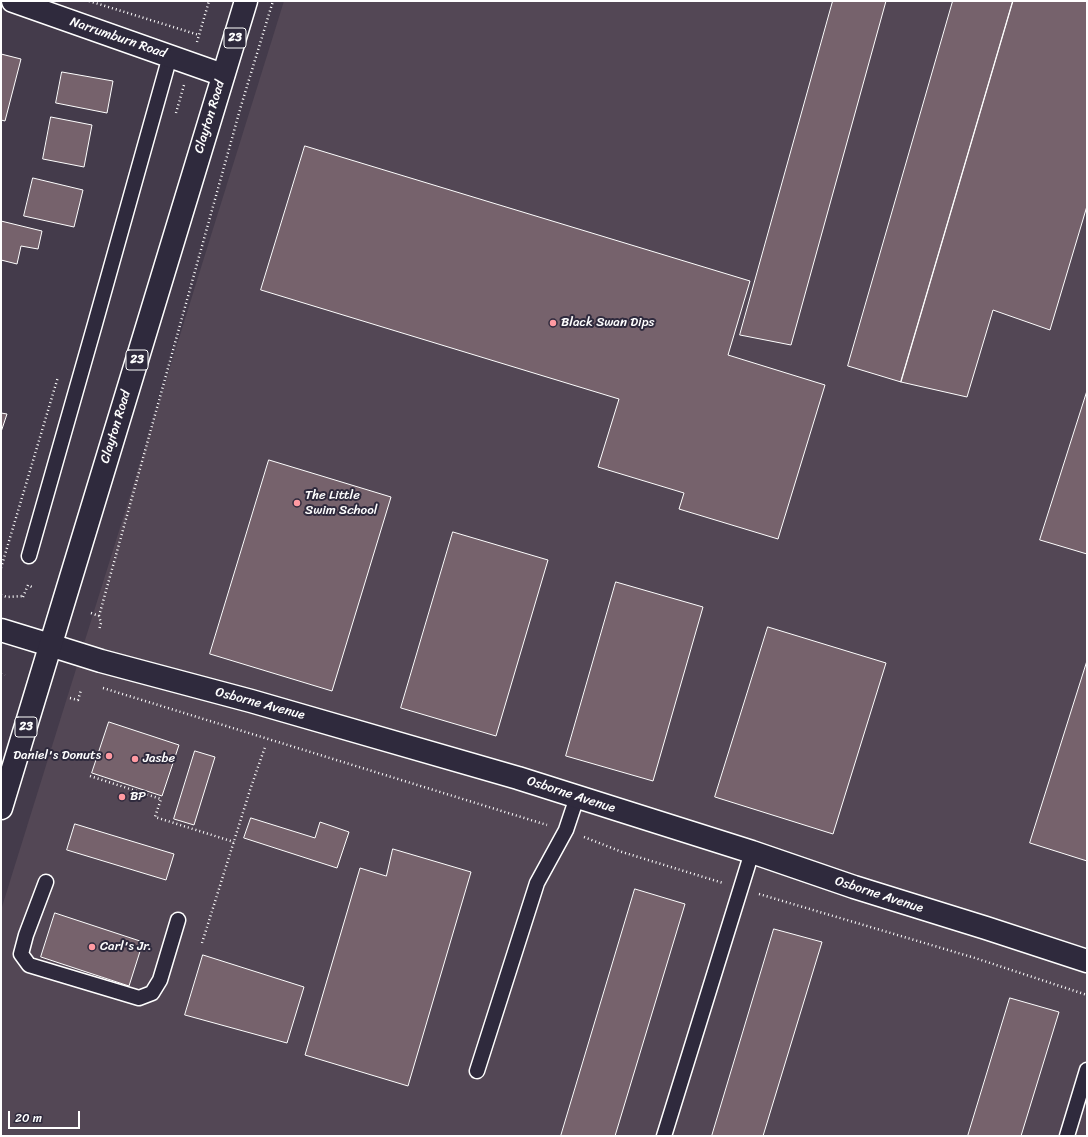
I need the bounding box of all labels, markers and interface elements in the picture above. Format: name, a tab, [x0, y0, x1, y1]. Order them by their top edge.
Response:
street label: Narrumburn Road	[68, 14, 168, 62]
road number: 23	[224, 28, 246, 48]
street label: Clayton Road	[192, 79, 228, 155]
place label: Black Swan Dips	[561, 315, 654, 331]
marker: Black Swan Dips	[548, 318, 558, 328]
road number: 23	[126, 350, 148, 370]
street label: Clayton Road	[98, 389, 134, 465]
place label: The Little Swim School	[305, 488, 377, 519]
marker: The Little Swim School	[292, 498, 302, 508]
street label: Osborne Avenue	[214, 685, 306, 723]
road number: 23	[15, 717, 37, 737]
place label: Daniel's Donuts	[13, 748, 101, 764]
marker: Daniel's Donuts	[104, 751, 114, 761]
place label: Jasbe	[143, 751, 175, 767]
marker: Jasbe	[130, 754, 140, 764]
street label: Osborne Avenue	[525, 773, 617, 817]
place label: BP	[130, 789, 146, 805]
marker: BP	[117, 792, 127, 802]
street label: Osborne Avenue	[833, 873, 925, 917]
place label: Carl's Jr.	[100, 939, 152, 955]
marker: Carl's Jr.	[87, 942, 97, 952]
scale bar	[10, 1103, 82, 1129]
text: 20 m	[15, 1107, 42, 1129]

